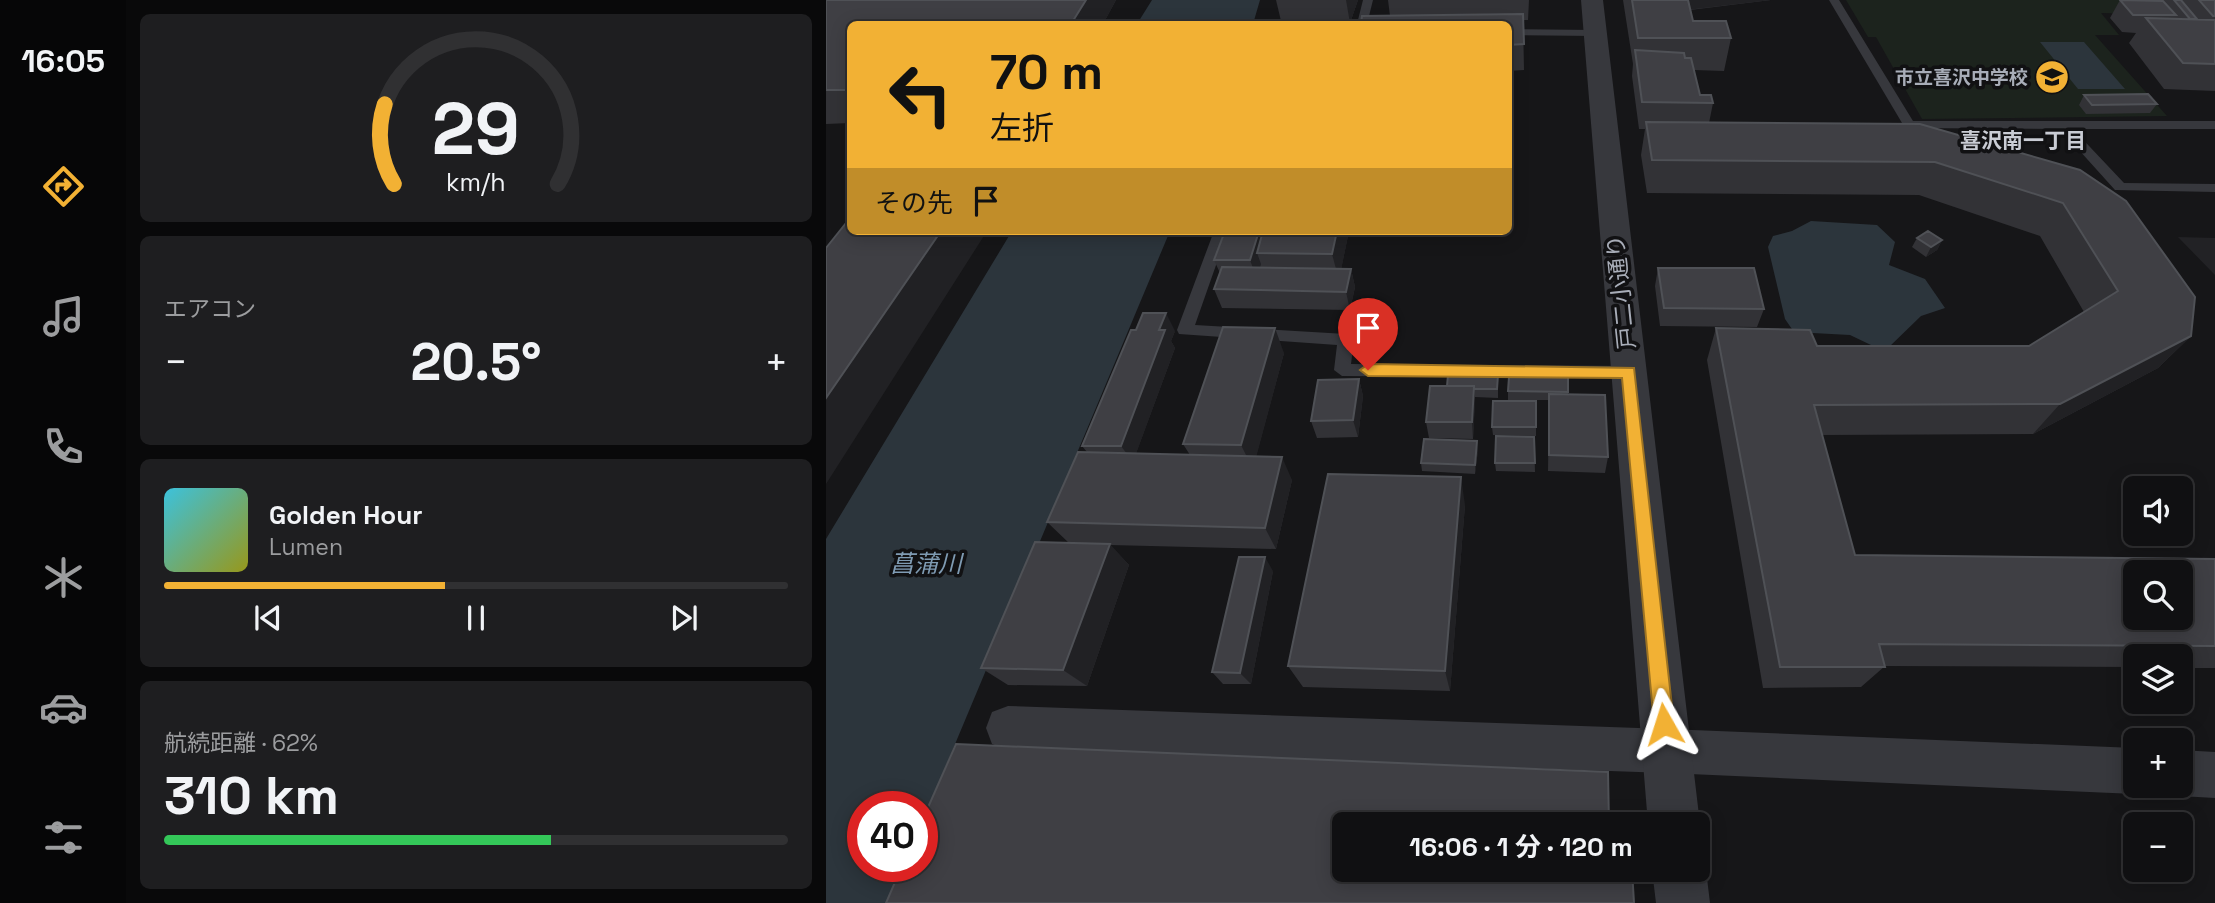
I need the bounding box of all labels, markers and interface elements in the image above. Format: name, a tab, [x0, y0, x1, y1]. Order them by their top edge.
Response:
text: 16:05	[21, 41, 105, 81]
text: 70 m	[990, 41, 1103, 103]
icon: left	[875, 49, 966, 140]
school or university icon: 市立喜沢中学校	[2033, 58, 2071, 96]
place label: 市立喜沢中学校	[1895, 65, 2028, 90]
text: 29	[432, 83, 520, 176]
text: 左折	[990, 108, 1054, 148]
district label: 喜沢南一丁目	[1960, 127, 2086, 154]
icon: directions	[39, 162, 88, 211]
text: km/h	[446, 166, 506, 198]
icon: arrive	[967, 182, 1005, 220]
text: その先	[875, 186, 953, 220]
street label: 戸二小通り	[1600, 233, 1642, 351]
icon: music	[39, 292, 88, 341]
text: エアコン	[164, 294, 256, 324]
pin	[1338, 298, 1398, 370]
icon: arrive	[1349, 309, 1387, 347]
text: 20.5°	[410, 329, 542, 395]
text: −	[164, 338, 188, 386]
text: +	[764, 338, 788, 386]
icon: phone	[39, 422, 88, 471]
map controls	[2123, 476, 2193, 882]
button: sound	[2123, 476, 2193, 546]
text: Golden Hour	[269, 498, 423, 532]
text: Lumen	[269, 532, 343, 562]
water label: 菖蒲川	[890, 548, 965, 579]
icon: climate	[39, 553, 88, 602]
button: search	[2123, 560, 2193, 630]
icon: previous	[249, 599, 287, 637]
icon: pause	[457, 599, 495, 637]
icon: next	[665, 599, 703, 637]
button: layers	[2123, 644, 2193, 714]
icon: car	[39, 683, 88, 732]
position arrow	[1627, 687, 1701, 761]
text: 航続距離 · 62%	[164, 728, 318, 758]
button: +	[2123, 728, 2193, 798]
text: 310 km	[164, 763, 339, 829]
speed limit sign: 40	[847, 791, 938, 882]
button: −	[2123, 812, 2193, 882]
icon: filters	[39, 813, 88, 862]
text: 16:06 · 1 分 · 120 m	[1409, 830, 1633, 864]

